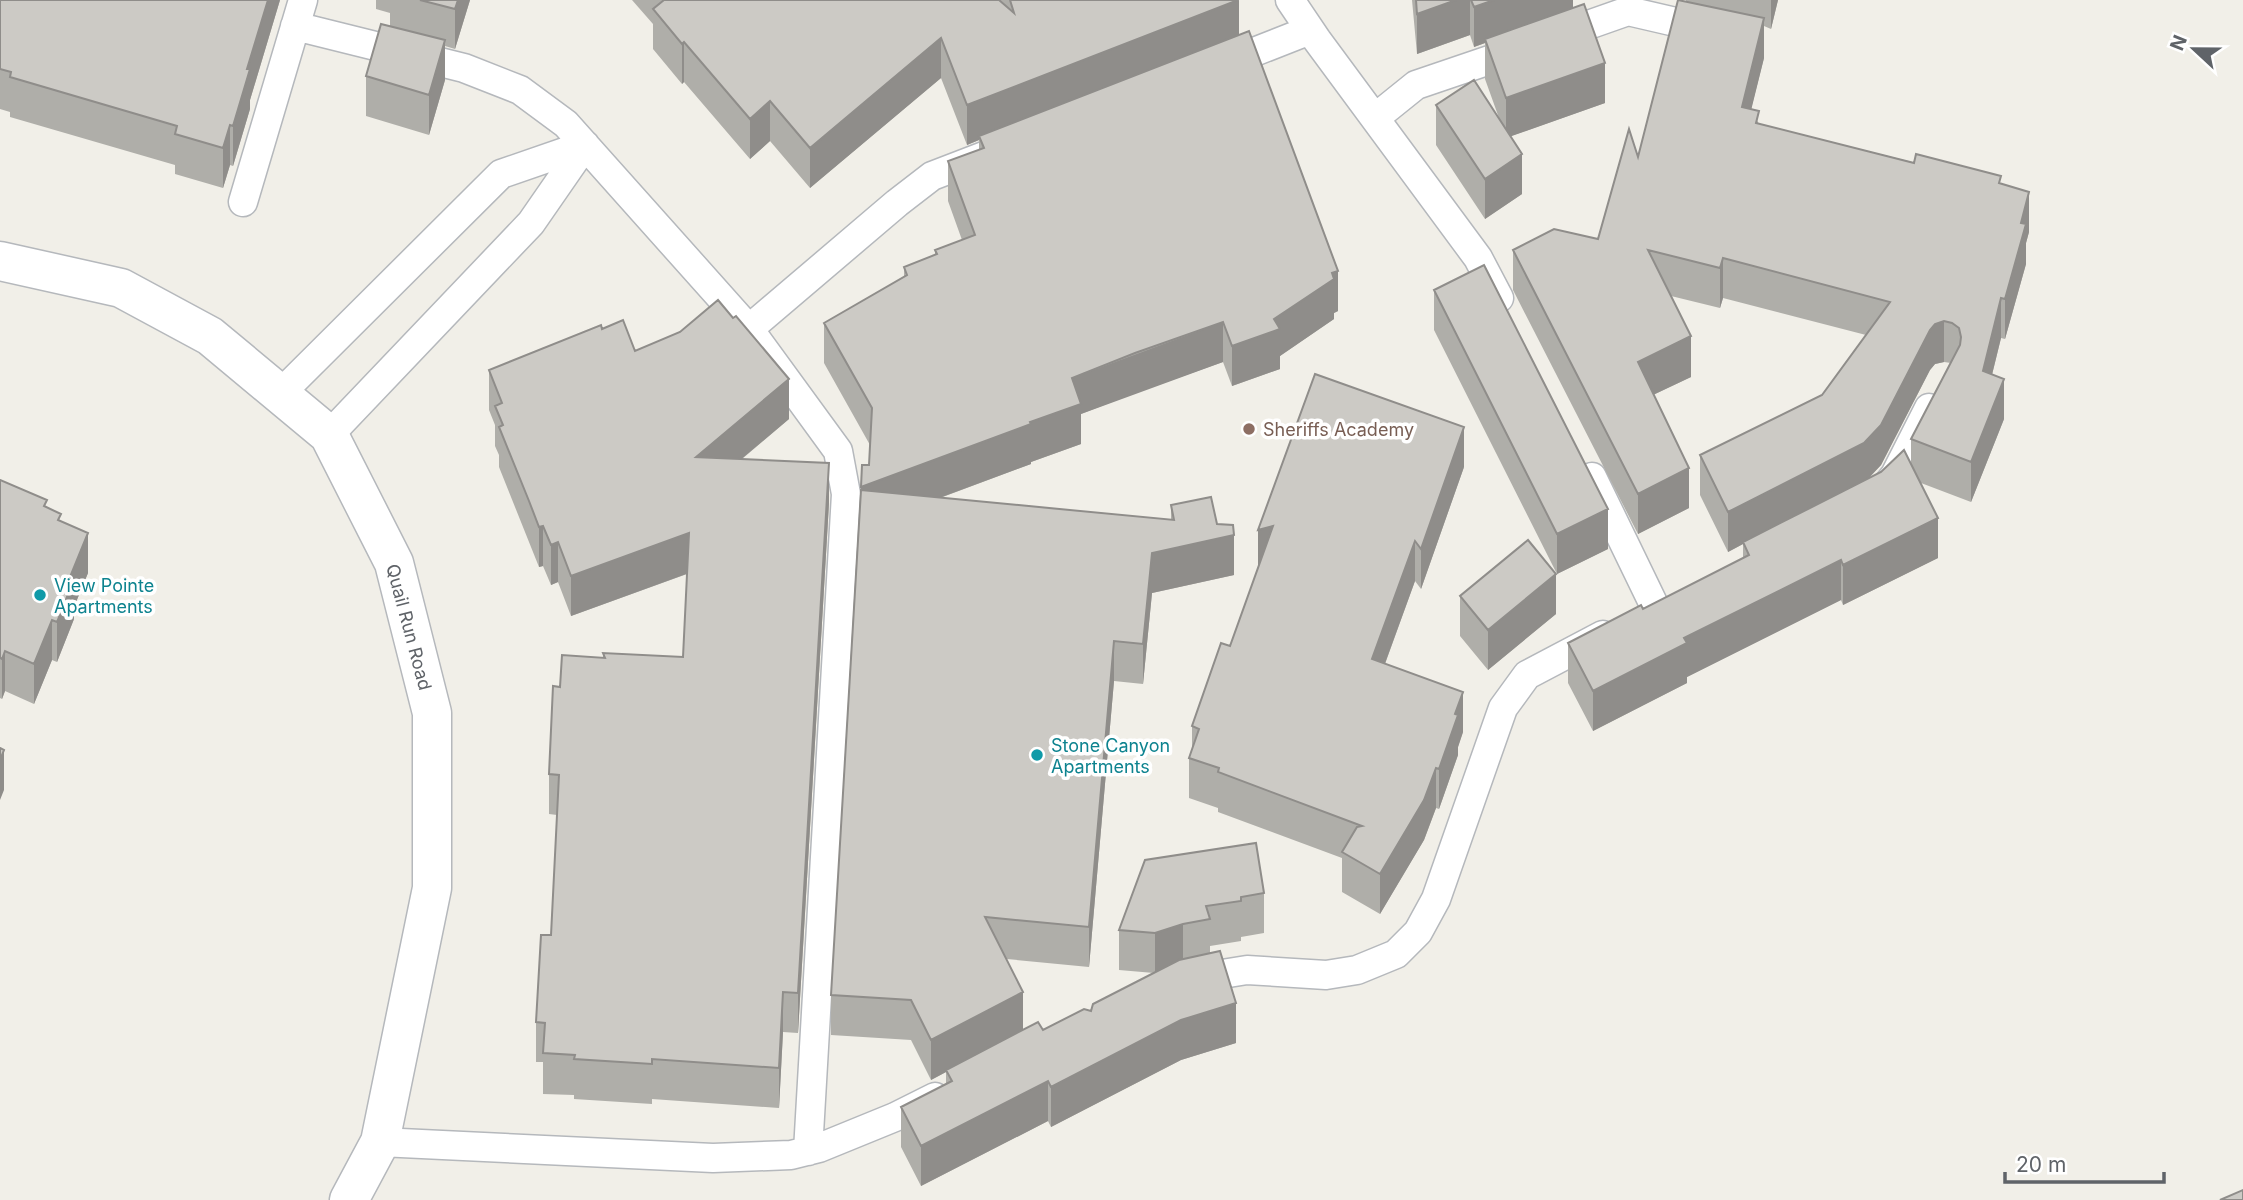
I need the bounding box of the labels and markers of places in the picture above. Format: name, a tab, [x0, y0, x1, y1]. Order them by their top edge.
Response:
place label: Sheriffs Academy	[1263, 419, 1414, 440]
marker: Sheriffs Academy	[1241, 421, 1257, 437]
place label: View Pointe Apartments	[54, 575, 154, 617]
marker: View Pointe Apartments	[32, 587, 48, 603]
place label: Stone Canyon Apartments	[1051, 735, 1170, 777]
marker: Stone Canyon Apartments	[1029, 747, 1045, 763]

